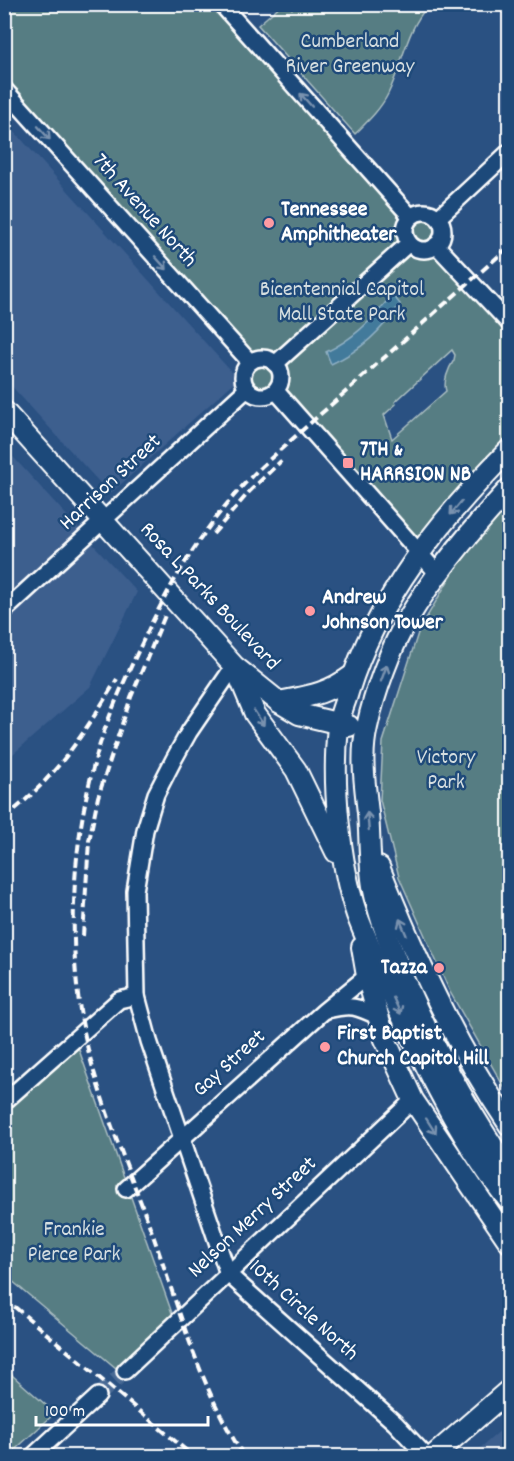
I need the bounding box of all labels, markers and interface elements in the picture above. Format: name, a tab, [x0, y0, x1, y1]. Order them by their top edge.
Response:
park label: Cumberland River Greenway	[286, 27, 416, 83]
one-way arrow	[299, 93, 313, 108]
one-way arrow	[37, 125, 51, 140]
street label: 7th Avenue North	[84, 147, 204, 275]
place label: Tennessee Amphitheater	[281, 195, 397, 251]
marker: Tennessee Amphitheater	[262, 216, 276, 230]
one-way arrow	[154, 255, 168, 270]
park label: Bicentennial Capitol Mall State Park	[260, 275, 424, 331]
street label: Harrison Street	[53, 427, 169, 539]
place label: 7TH & HARRSION NB	[360, 435, 471, 491]
marker: 7TH & HARRSION NB	[341, 456, 355, 470]
one-way arrow	[449, 500, 463, 515]
street label: Rosa L Parks Boulevard	[132, 516, 286, 678]
place label: Andrew Johnson Tower	[322, 583, 444, 639]
marker: Andrew Johnson Tower	[303, 604, 317, 618]
one-way arrow	[380, 664, 391, 683]
one-way arrow	[253, 710, 265, 726]
park label: Victory Park	[417, 743, 476, 799]
one-way arrow	[363, 812, 374, 832]
one-way arrow	[397, 918, 408, 937]
place label: Tazza	[381, 953, 428, 984]
marker: Tazza	[432, 961, 446, 975]
one-way arrow	[392, 997, 404, 1015]
place label: First Baptist Church Capitol Hill	[337, 1019, 490, 1075]
street label: Gay Street	[187, 1023, 273, 1105]
marker: First Baptist Church Capitol Hill	[318, 1040, 332, 1054]
one-way arrow	[425, 1117, 437, 1134]
street label: Nelson Merry Street	[182, 1150, 324, 1286]
park label: Frankie Pierce Park	[28, 1215, 120, 1271]
street label: 10th Circle North	[241, 1253, 365, 1369]
scale bar	[36, 1389, 208, 1427]
text: 100 m	[45, 1400, 85, 1425]

